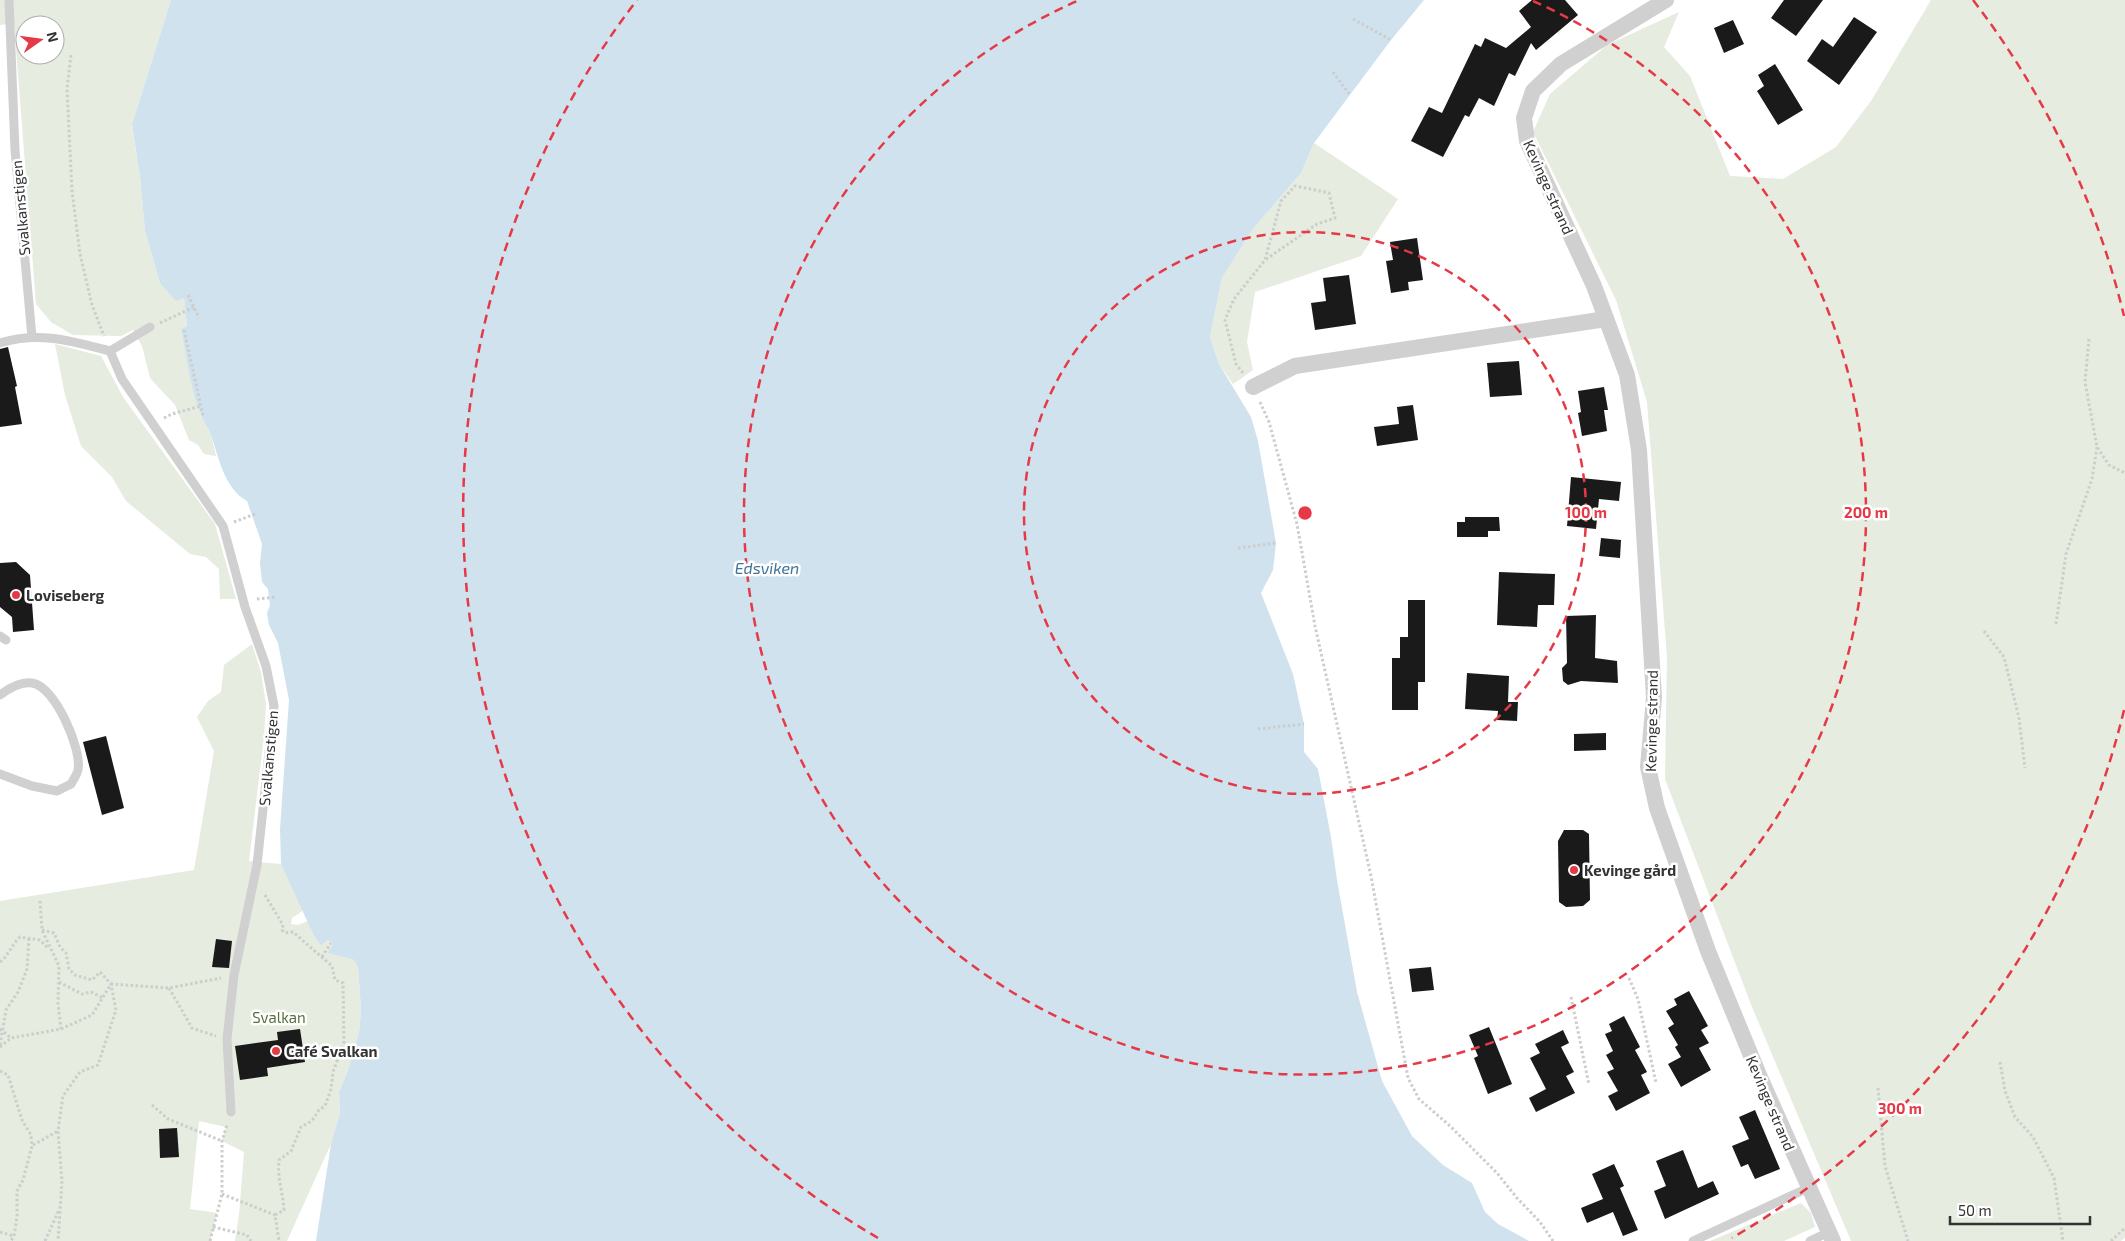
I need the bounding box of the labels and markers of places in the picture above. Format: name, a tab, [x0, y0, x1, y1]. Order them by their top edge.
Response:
centre of rings	[1296, 504, 1314, 522]
place label: Loviseberg	[26, 586, 105, 604]
marker: Loviseberg	[10, 589, 22, 601]
place label: Kevinge gård	[1584, 861, 1676, 879]
marker: Kevinge gård	[1568, 864, 1580, 876]
place label: Café Svalkan	[286, 1042, 378, 1060]
marker: Café Svalkan	[270, 1045, 282, 1057]

